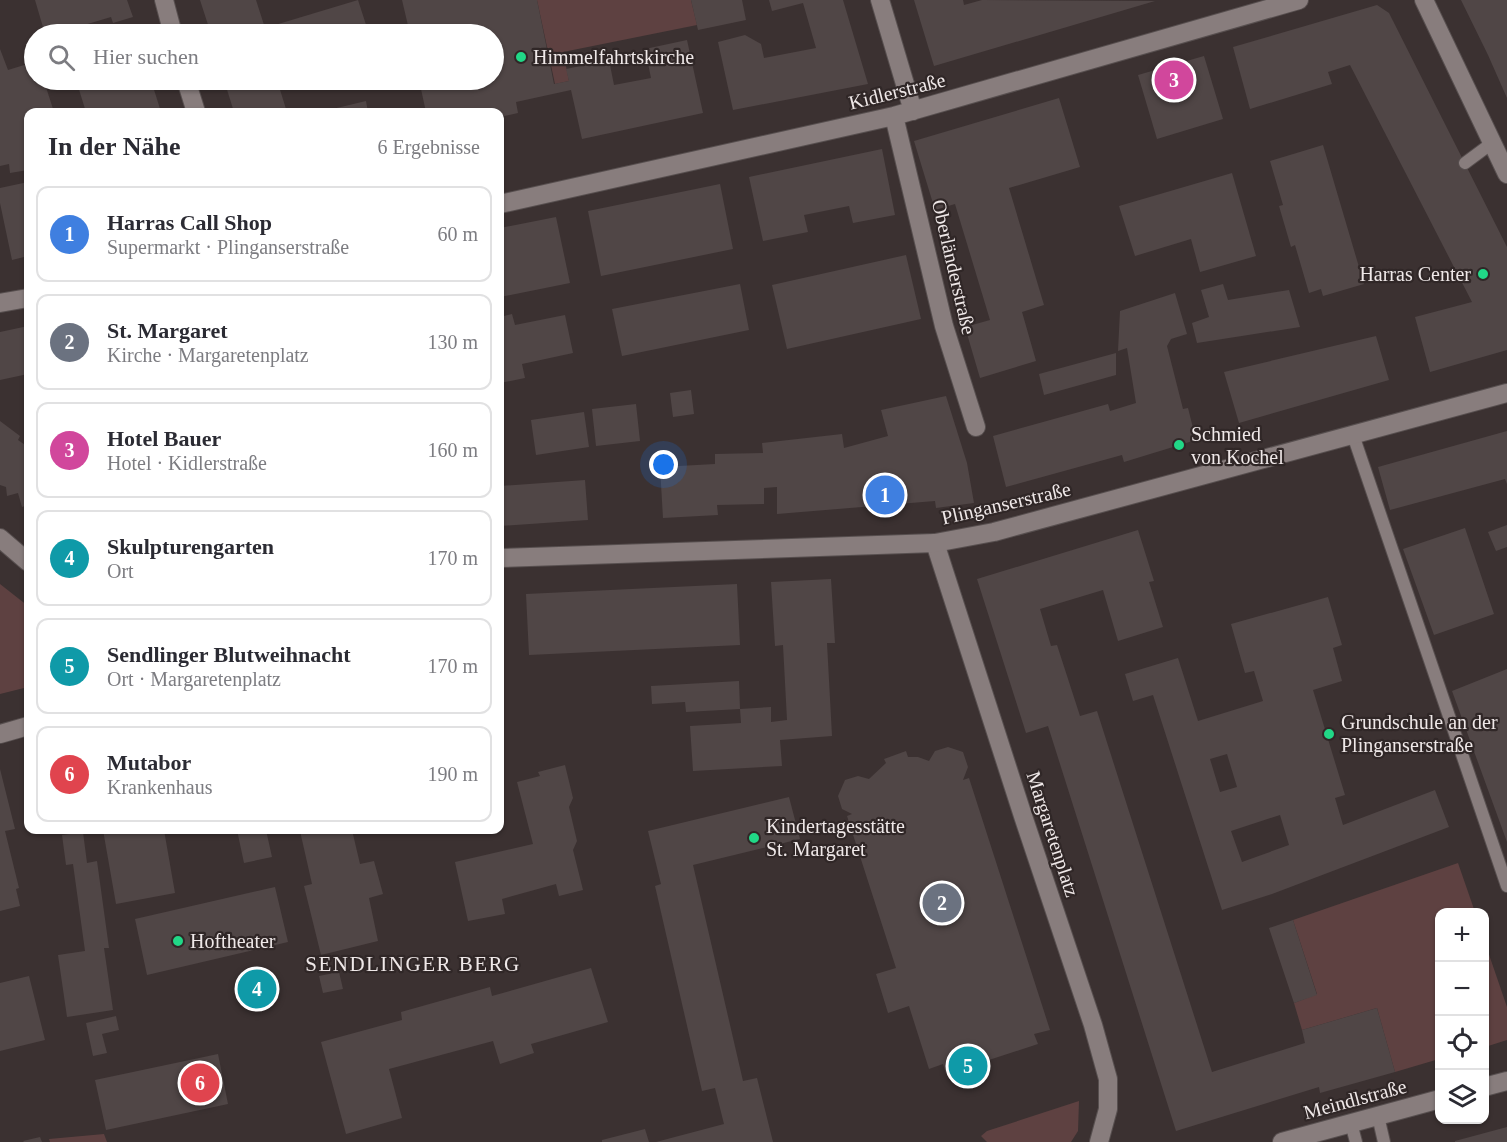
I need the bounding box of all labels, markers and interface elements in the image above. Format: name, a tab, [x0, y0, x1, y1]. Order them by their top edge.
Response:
search box	[24, 24, 504, 90]
icon: search	[45, 41, 78, 74]
text: Hier suchen	[93, 44, 199, 69]
place label: Himmelfahrtskirche	[533, 46, 694, 68]
marker: Himmelfahrtskirche	[514, 50, 528, 64]
pin: 3	[1154, 58, 1194, 103]
street label: Kidlerstraße	[846, 68, 948, 114]
text: In der Nähe	[48, 132, 180, 161]
text: 6 Ergebnisse	[378, 136, 480, 158]
street label: Oberländerstraße	[928, 197, 980, 337]
text: Harras Call Shop	[107, 210, 272, 235]
text: 1	[65, 223, 75, 245]
text: 60 m	[437, 223, 478, 245]
text: Supermarkt · Plinganserstraße	[107, 236, 349, 258]
place label: Harras Center	[1359, 263, 1471, 285]
marker: Harras Center	[1476, 267, 1490, 281]
text: St. Margaret	[107, 318, 228, 343]
text: 2	[65, 331, 75, 353]
text: 130 m	[427, 331, 478, 353]
text: Kirche · Margaretenplatz	[107, 344, 309, 366]
place label: Schmied von Kochel	[1191, 423, 1284, 468]
text: Hotel Bauer	[107, 426, 221, 451]
marker: Schmied von Kochel	[1172, 438, 1186, 452]
text: 3	[65, 439, 75, 461]
text: 160 m	[427, 439, 478, 461]
your location	[649, 450, 678, 479]
text: Hotel · Kidlerstraße	[107, 452, 267, 474]
pin: 1	[866, 472, 904, 518]
street label: Plinganserstraße	[939, 477, 1073, 530]
text: Skulpturengarten	[107, 534, 274, 559]
text: 4	[65, 547, 75, 569]
text: 170 m	[427, 547, 478, 569]
text: Ort	[107, 560, 134, 582]
text: Sendlinger Blutweihnacht	[107, 642, 350, 667]
text: 5	[65, 655, 75, 677]
text: 170 m	[427, 655, 478, 677]
text: Ort · Margaretenplatz	[107, 668, 281, 690]
place label: Grundschule an der Plinganserstraße	[1341, 711, 1498, 757]
marker: Grundschule an der Plinganserstraße	[1322, 727, 1336, 741]
text: Mutabor	[107, 750, 191, 775]
text: 6	[65, 763, 75, 785]
text: 190 m	[427, 763, 478, 785]
street label: Margaretenplatz	[1021, 768, 1084, 900]
text: Krankenhaus	[107, 776, 213, 798]
place label: Kindertagesstätte St. Margaret	[766, 815, 905, 861]
marker: Kindertagesstätte St. Margaret	[747, 831, 761, 845]
pin: 2	[922, 880, 962, 926]
map controls	[1435, 908, 1489, 1124]
button: +	[1435, 908, 1489, 962]
place label: Hoftheater	[190, 930, 276, 952]
marker: Hoftheater	[171, 934, 185, 948]
district label: SENDLINGER BERG	[305, 952, 521, 976]
button: −	[1435, 962, 1489, 1016]
pin: 4	[238, 966, 276, 1012]
button: locate	[1435, 1016, 1489, 1070]
pin: 5	[948, 1044, 988, 1088]
pin: 6	[180, 1060, 220, 1106]
button: layers	[1435, 1070, 1489, 1124]
street label: Meindlstraße	[1301, 1075, 1409, 1123]

